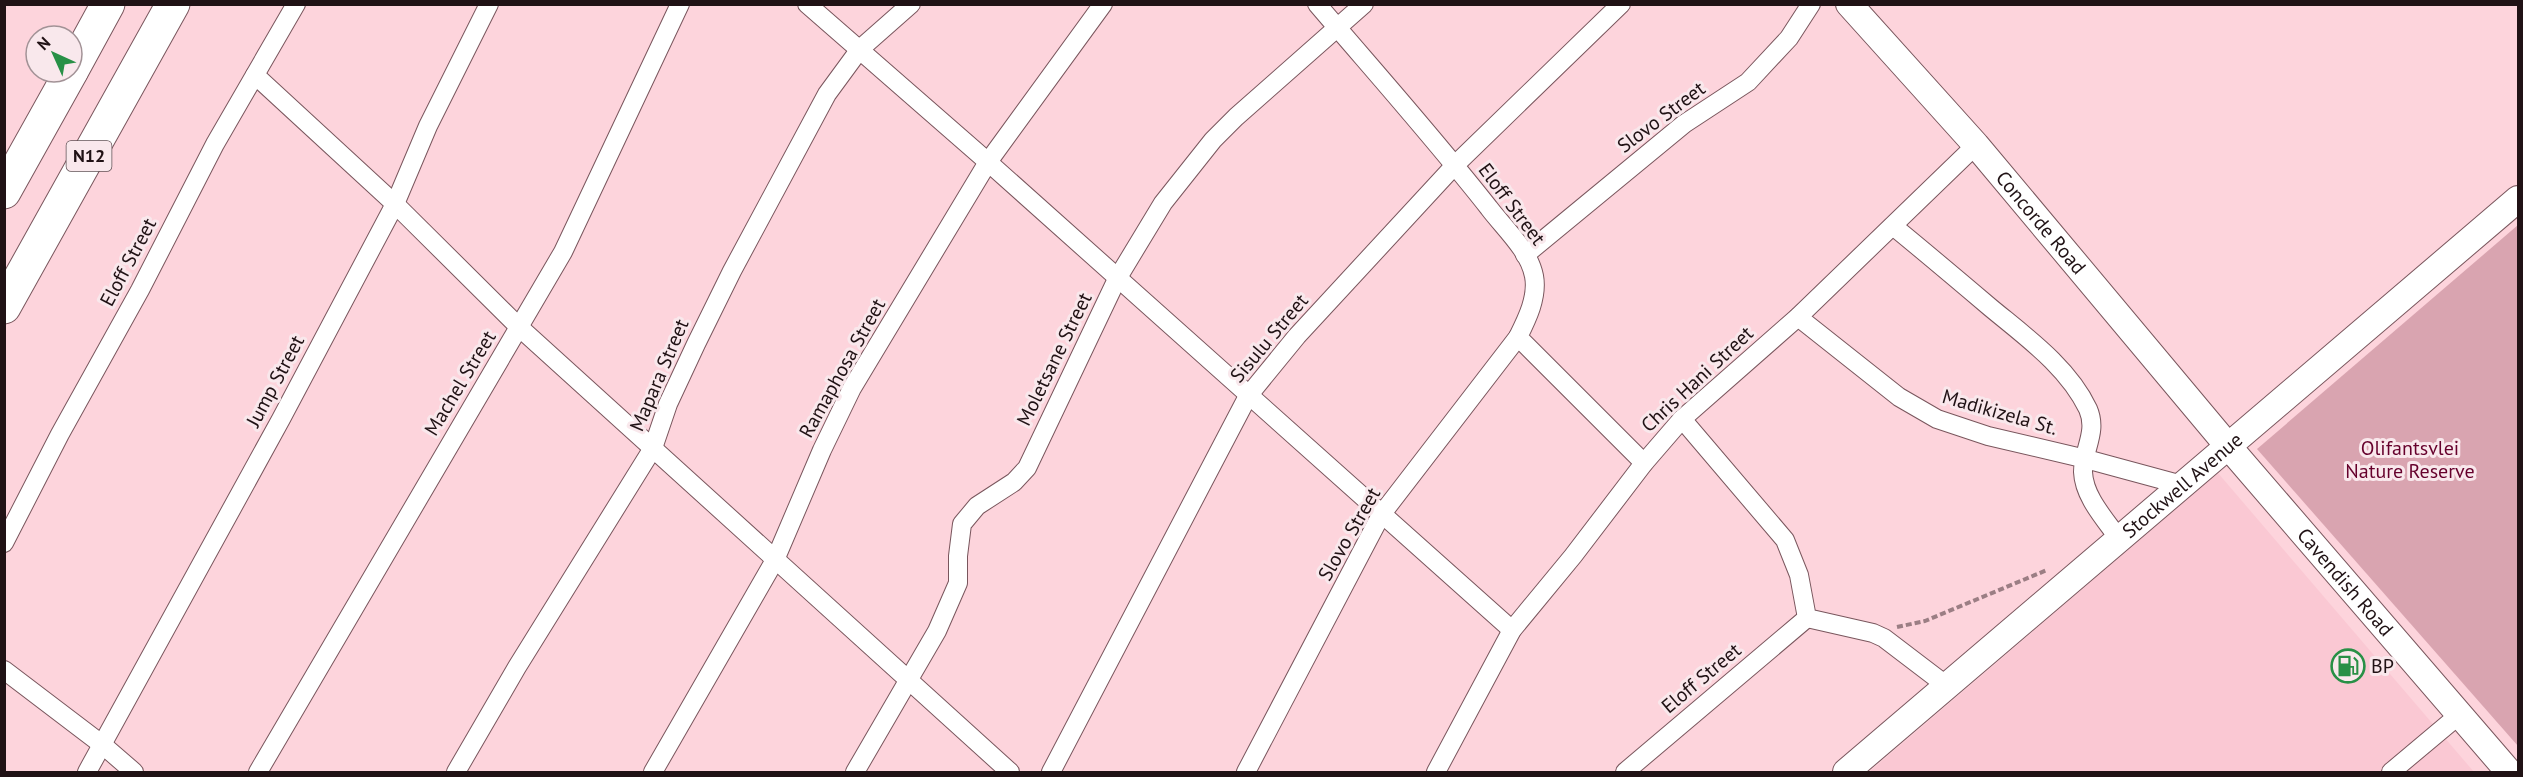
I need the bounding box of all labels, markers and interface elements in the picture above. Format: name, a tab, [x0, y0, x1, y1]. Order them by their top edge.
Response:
north arrow	[24, 24, 84, 84]
text: N	[33, 33, 54, 54]
street label: Slovo Street	[1612, 75, 1710, 159]
road number: N12	[66, 141, 112, 171]
street label: Eloff Street	[1473, 158, 1551, 250]
street label: Concorde Road	[1990, 166, 2092, 280]
street label: Eloff Street	[94, 213, 162, 311]
street label: Moletsane Street	[1010, 288, 1098, 430]
street label: Sisulu Street	[1224, 288, 1314, 388]
street label: Ramaphosa Street	[793, 294, 891, 442]
street label: Mapara Street	[624, 315, 694, 435]
street label: Chris Hani Street	[1635, 320, 1759, 438]
street label: Machel Street	[418, 325, 502, 440]
street label: Jump Street	[240, 331, 310, 432]
street label: Madikizela St.	[1939, 383, 2061, 441]
street label: Stockwell Avenue	[2117, 427, 2248, 544]
park label: Olifantsvlei Nature Reserve	[2345, 435, 2475, 484]
street label: Slovo Street	[1312, 482, 1386, 585]
street label: Cavendish Road	[2291, 523, 2399, 642]
street label: Eloff Street	[1656, 637, 1746, 719]
fuel station icon: BP	[2330, 648, 2366, 684]
place label: BP	[2371, 653, 2394, 679]

